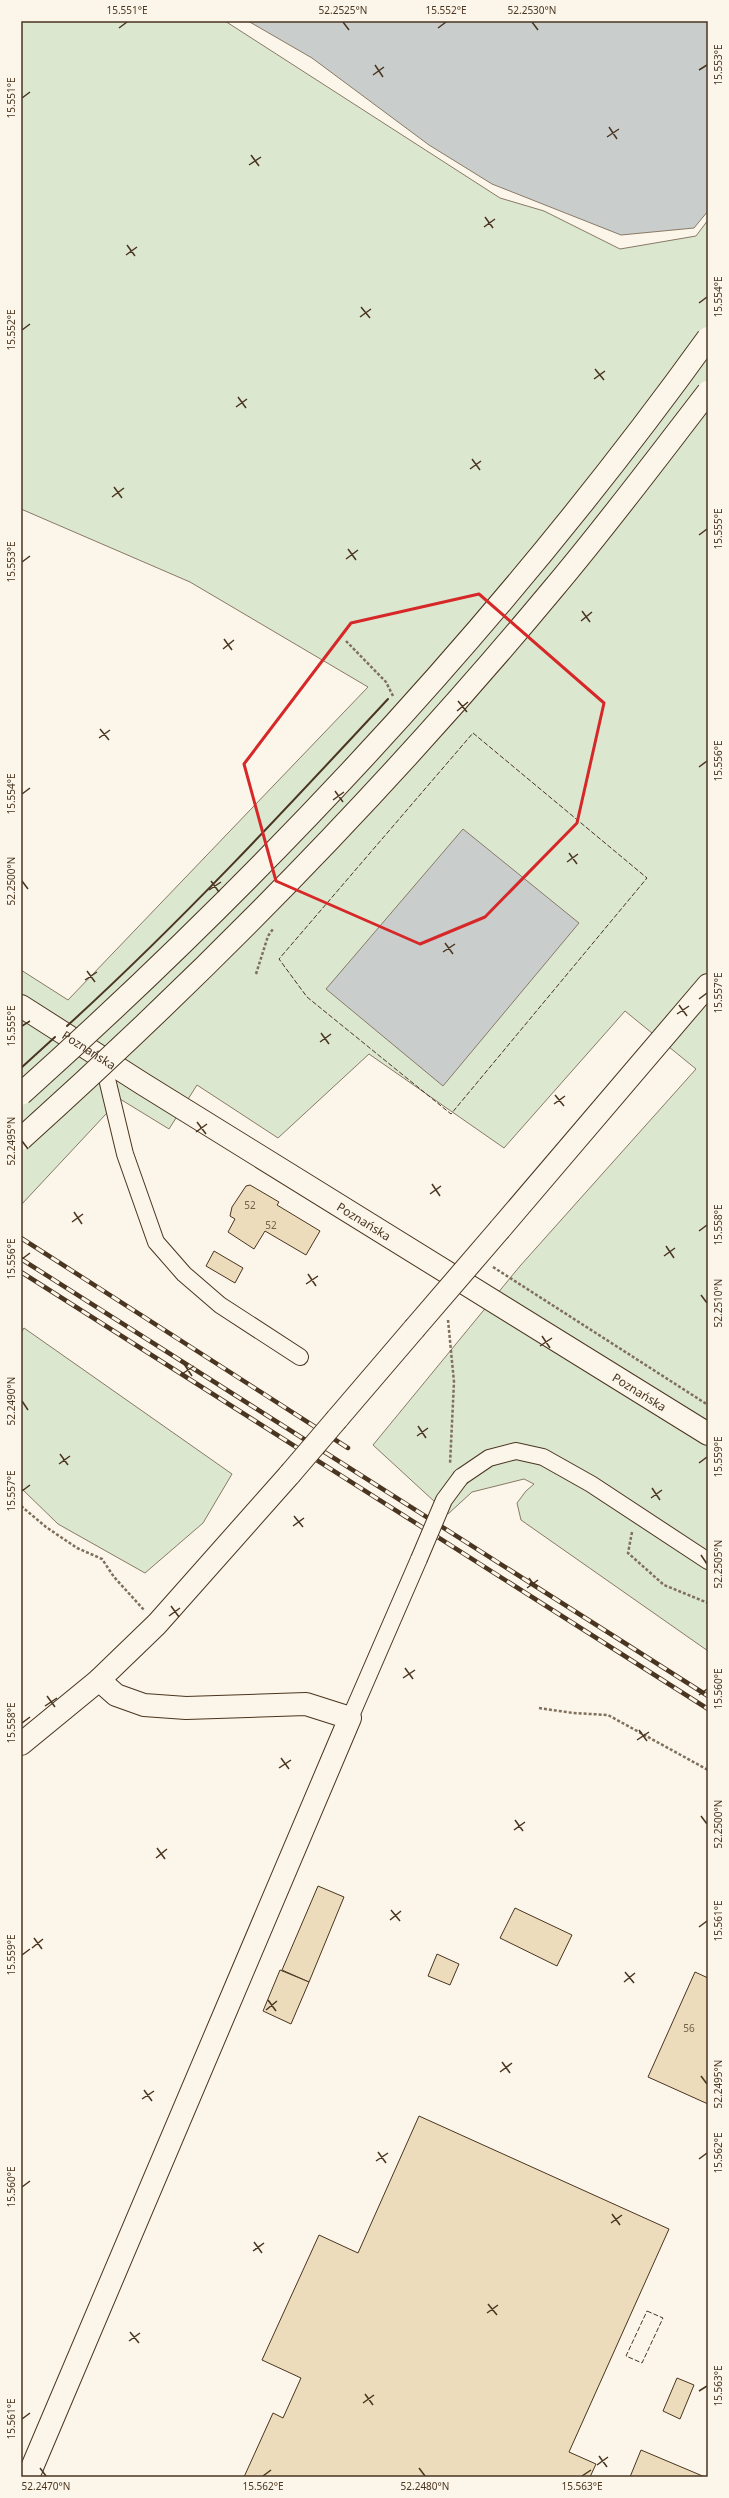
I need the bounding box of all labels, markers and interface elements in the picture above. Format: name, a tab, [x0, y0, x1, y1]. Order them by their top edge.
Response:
text: 15.551°E	[106, 3, 148, 17]
text: 52.2525°N	[319, 3, 367, 17]
text: 15.552°E	[425, 3, 467, 17]
text: 52.2530°N	[508, 3, 556, 17]
text: 15.553°E	[711, 44, 725, 86]
text: 15.551°E	[4, 77, 18, 119]
text: 15.554°E	[711, 276, 725, 318]
text: 15.552°E	[4, 309, 18, 351]
text: 15.555°E	[711, 508, 725, 550]
text: 15.553°E	[4, 541, 18, 583]
text: 15.556°E	[711, 740, 725, 782]
text: 15.554°E	[4, 773, 18, 815]
text: 52.2500°N	[4, 857, 18, 905]
text: 15.557°E	[711, 972, 725, 1014]
text: 15.555°E	[4, 1005, 18, 1047]
street label: Poznańska	[59, 1026, 119, 1073]
text: 52.2495°N	[4, 1117, 18, 1165]
house number: 52	[244, 1198, 256, 1212]
street label: Poznańska	[334, 1198, 394, 1244]
text: 15.558°E	[711, 1204, 725, 1246]
house number: 52	[265, 1218, 277, 1232]
text: 15.556°E	[4, 1238, 18, 1280]
text: 52.2510°N	[711, 1279, 725, 1327]
street label: Poznańska	[609, 1368, 670, 1415]
text: 52.2490°N	[4, 1377, 18, 1425]
text: 15.559°E	[711, 1436, 725, 1478]
text: 15.557°E	[4, 1470, 18, 1512]
text: 52.2505°N	[711, 1540, 725, 1588]
text: 15.560°E	[711, 1668, 725, 1710]
text: 15.558°E	[4, 1702, 18, 1744]
text: 52.2500°N	[711, 1800, 725, 1848]
text: 15.561°E	[711, 1900, 725, 1942]
text: 15.559°E	[4, 1934, 18, 1976]
house number: 56	[683, 2021, 695, 2035]
text: 52.2495°N	[711, 2060, 725, 2108]
text: 15.562°E	[711, 2132, 725, 2174]
text: 15.560°E	[4, 2166, 18, 2208]
text: 15.563°E	[711, 2365, 725, 2407]
text: 15.561°E	[4, 2398, 18, 2440]
text: 52.2470°N	[22, 2479, 70, 2493]
text: 15.562°E	[242, 2479, 284, 2493]
text: 52.2480°N	[401, 2479, 449, 2493]
text: 15.563°E	[561, 2479, 603, 2493]

